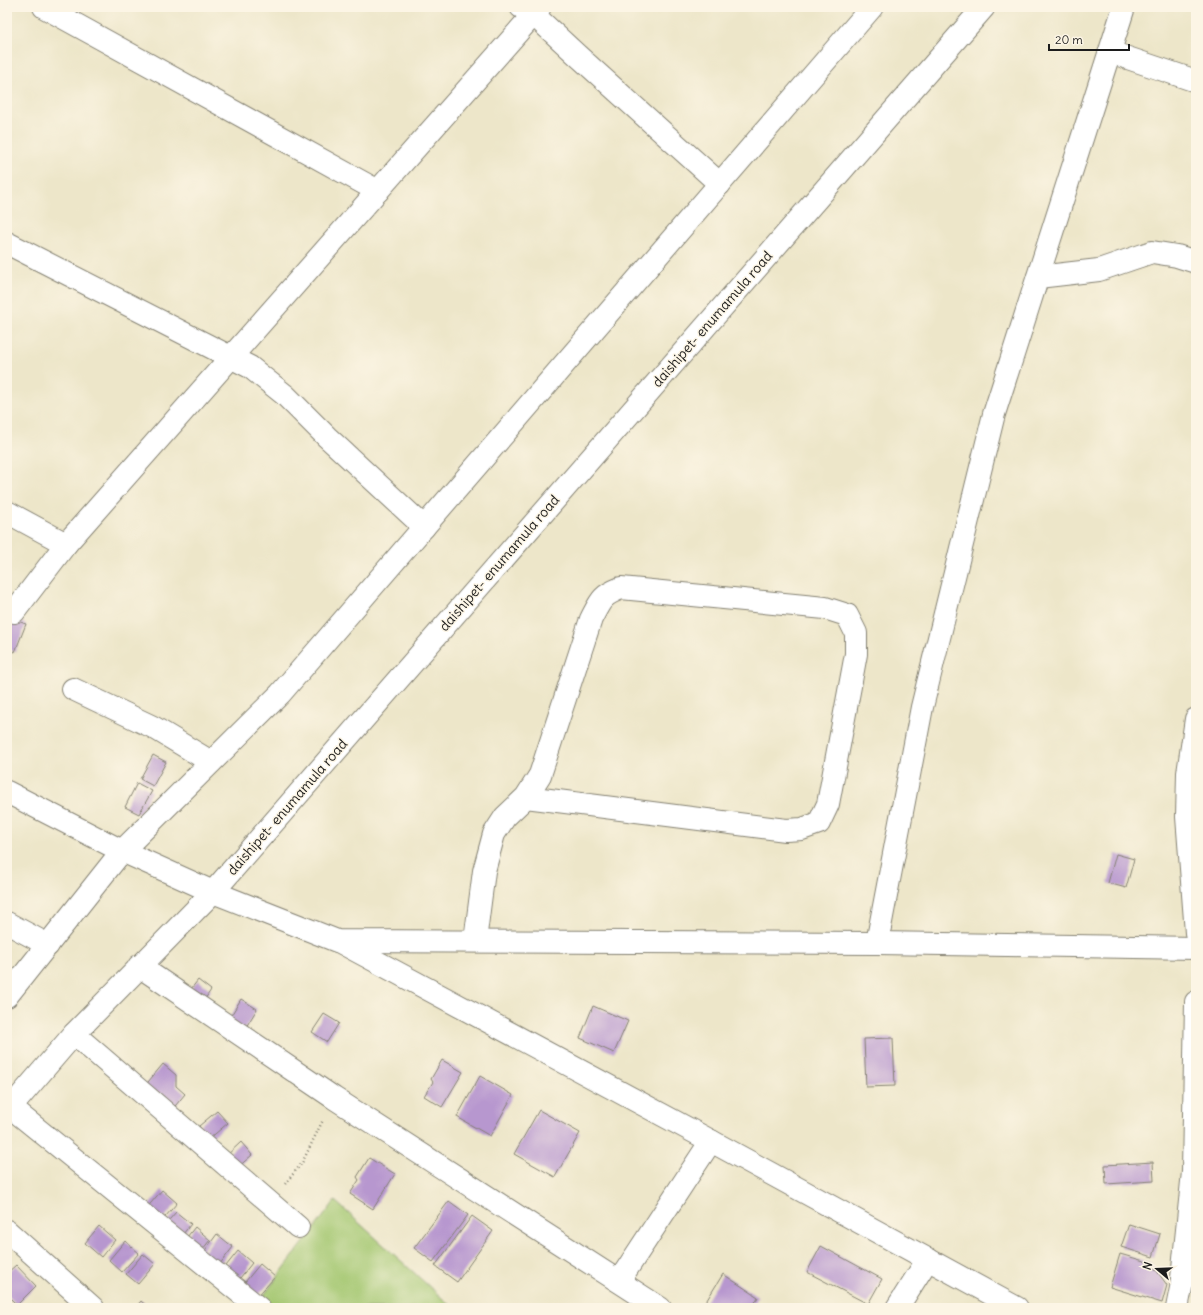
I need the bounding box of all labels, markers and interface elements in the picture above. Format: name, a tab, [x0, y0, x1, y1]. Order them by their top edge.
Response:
scale bar	[1049, 26, 1129, 52]
text: 20 m	[1055, 32, 1083, 47]
street label: daishipet- enumamula road	[648, 247, 776, 391]
street label: daishipet- enumamula road	[435, 491, 563, 635]
street label: daishipet- enumamula road	[223, 735, 351, 879]
north arrow	[1137, 1249, 1177, 1289]
text: N	[1140, 1260, 1155, 1272]

